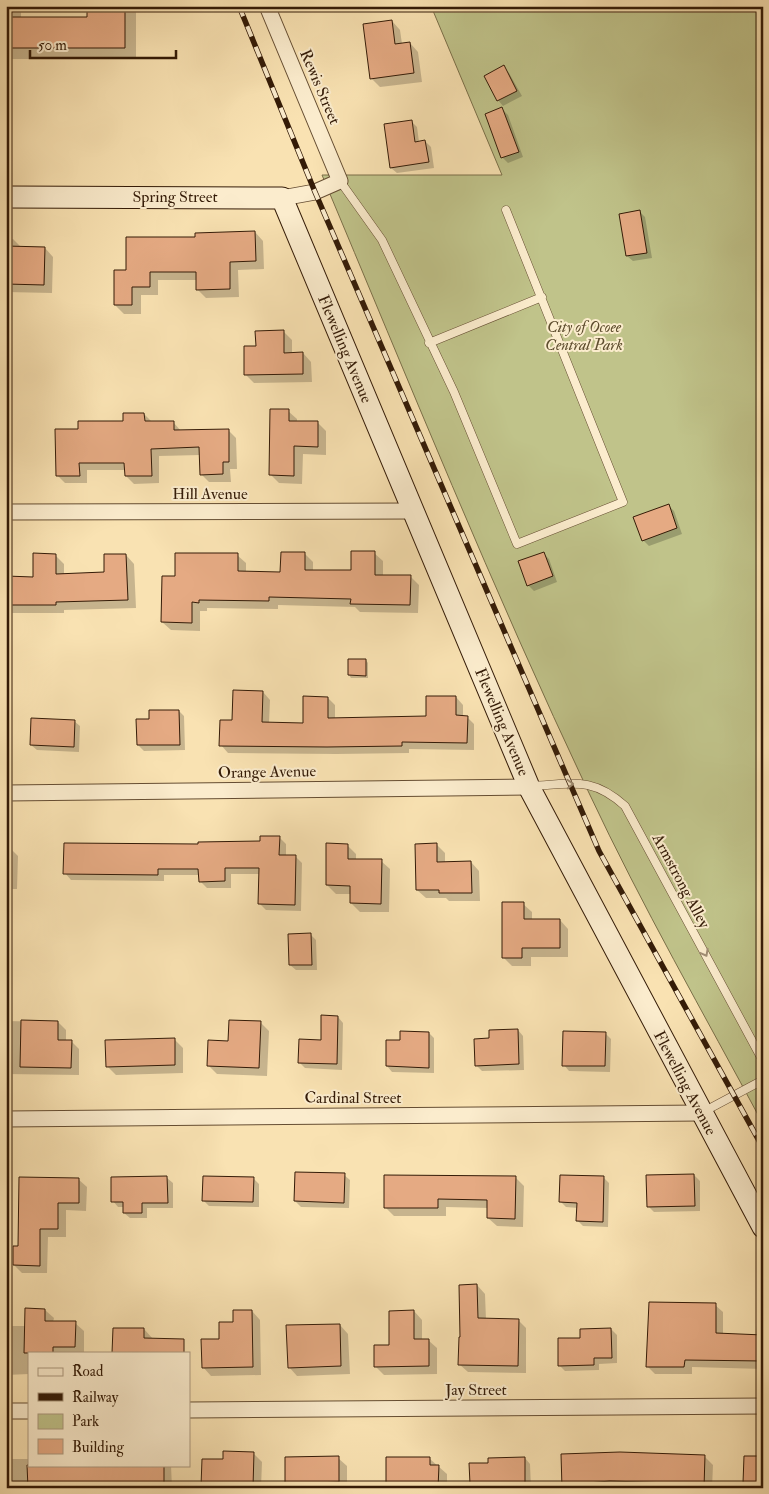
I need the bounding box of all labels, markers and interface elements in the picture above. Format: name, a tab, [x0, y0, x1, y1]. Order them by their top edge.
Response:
scale bar	[30, 28, 176, 60]
text: 50 m	[38, 36, 67, 55]
street label: Rewis Street	[295, 46, 345, 128]
street label: Spring Street	[132, 187, 218, 208]
street label: Flewelling Avenue	[313, 292, 377, 406]
park label: City of Ocoee Central Park	[545, 317, 623, 355]
street label: Hill Avenue	[172, 484, 248, 504]
street label: Flewelling Avenue	[470, 665, 534, 779]
street label: Orange Avenue	[218, 761, 317, 783]
one-way arrow	[566, 779, 574, 789]
street label: Armstrong Alley	[647, 829, 715, 933]
one-way arrow	[698, 948, 708, 957]
street label: Flewelling Avenue	[649, 1027, 721, 1139]
street label: Cardinal Street	[304, 1088, 402, 1108]
legend	[28, 1352, 190, 1466]
text: Road	[72, 1362, 104, 1381]
street label: Jay Street	[444, 1380, 507, 1401]
text: Railway	[72, 1388, 119, 1407]
text: Park	[72, 1412, 99, 1431]
text: Building	[72, 1438, 124, 1457]

